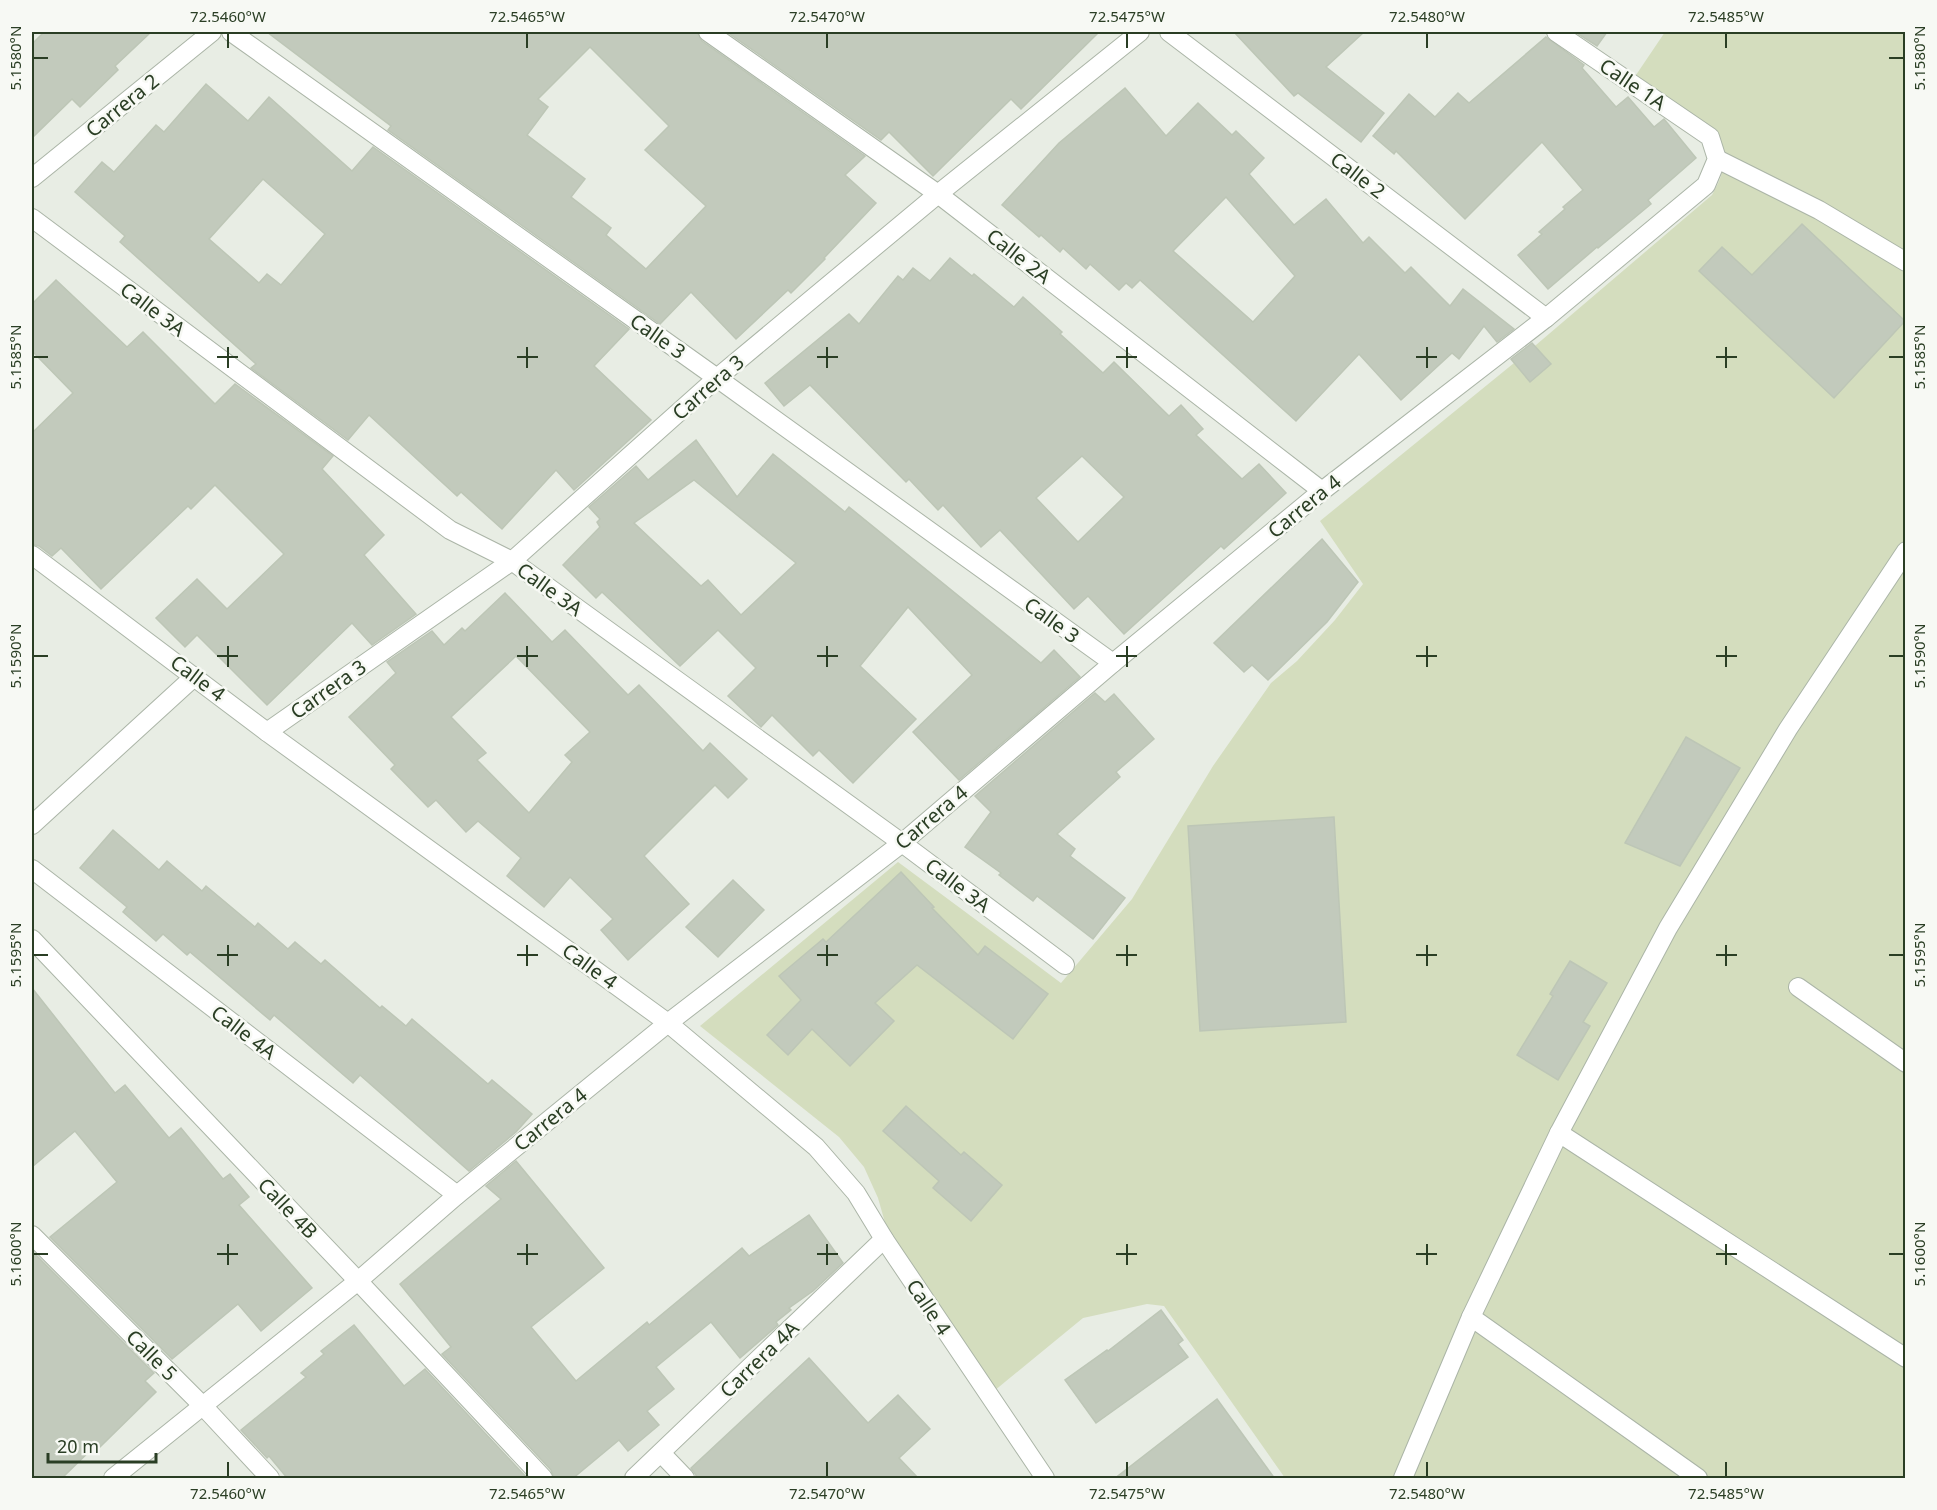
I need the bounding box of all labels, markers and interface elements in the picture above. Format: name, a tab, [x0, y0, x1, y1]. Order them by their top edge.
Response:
text: 72.5460°W	[190, 6, 266, 26]
text: 72.5465°W	[489, 6, 565, 26]
text: 72.5470°W	[789, 6, 865, 26]
text: 72.5475°W	[1089, 6, 1165, 26]
text: 72.5480°W	[1389, 6, 1465, 26]
text: 72.5485°W	[1688, 6, 1764, 26]
text: 5.1580°N	[5, 26, 25, 90]
text: 5.1580°N	[1909, 26, 1929, 90]
street label: Calle 1A	[1594, 52, 1672, 116]
street label: Carrera 2	[80, 67, 164, 143]
street label: Calle 2	[1325, 146, 1391, 204]
street label: Calle 2A	[981, 222, 1057, 290]
street label: Calle 3A	[115, 276, 191, 342]
street label: Calle 3	[625, 307, 691, 365]
text: 5.1585°N	[5, 325, 25, 389]
text: 5.1585°N	[1909, 325, 1929, 389]
street label: Carrera 3	[666, 348, 750, 426]
street label: Carrera 4	[1262, 468, 1347, 544]
street label: Calle 3A	[512, 556, 588, 622]
street label: Calle 3	[1019, 591, 1085, 649]
text: 5.1590°N	[5, 624, 25, 688]
text: 5.1590°N	[1909, 624, 1929, 688]
street label: Calle 4	[165, 649, 231, 708]
street label: Carrera 3	[285, 653, 371, 725]
street label: Carrera 4	[889, 778, 973, 855]
street label: Calle 3A	[920, 852, 996, 918]
text: 5.1595°N	[5, 923, 25, 987]
text: 5.1595°N	[1909, 923, 1929, 987]
street label: Calle 4	[557, 937, 624, 995]
street label: Calle 4A	[206, 999, 282, 1065]
street label: Carrera 4	[508, 1081, 593, 1157]
street label: Calle 4B	[252, 1172, 324, 1244]
text: 5.1600°N	[5, 1222, 25, 1286]
text: 5.1600°N	[1909, 1222, 1929, 1286]
street label: Calle 4	[900, 1274, 958, 1341]
street label: Carrera 4A	[714, 1314, 804, 1403]
street label: Calle 5	[120, 1323, 184, 1387]
scale bar	[48, 1426, 156, 1464]
text: 20 m	[57, 1434, 99, 1458]
text: 72.5460°W	[190, 1483, 266, 1503]
text: 72.5465°W	[489, 1483, 565, 1503]
text: 72.5470°W	[789, 1483, 865, 1503]
text: 72.5475°W	[1089, 1483, 1165, 1503]
text: 72.5480°W	[1389, 1483, 1465, 1503]
text: 72.5485°W	[1688, 1483, 1764, 1503]

